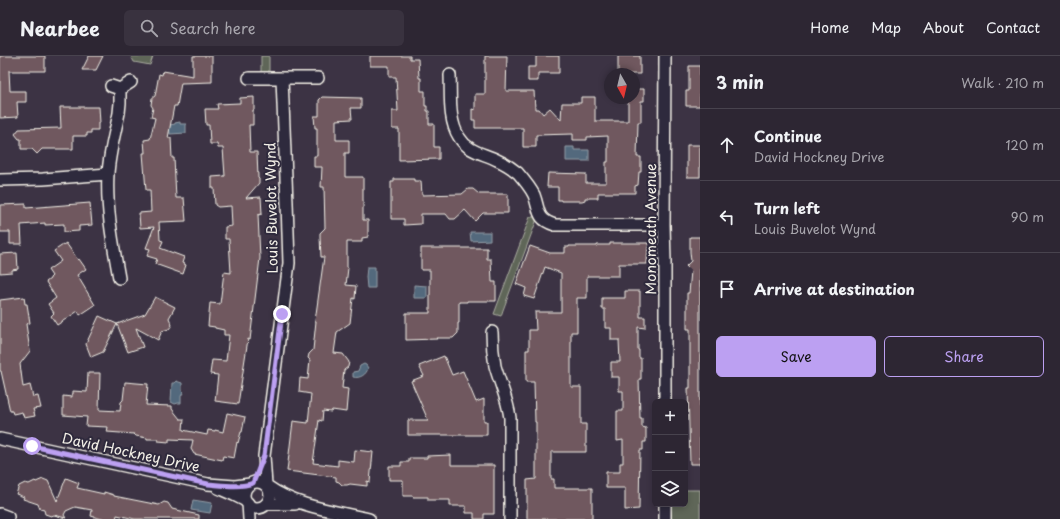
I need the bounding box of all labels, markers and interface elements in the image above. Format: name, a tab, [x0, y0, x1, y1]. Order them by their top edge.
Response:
search box	[124, 10, 404, 46]
text: Nearbee	[20, 14, 100, 42]
text: Search here	[170, 16, 255, 39]
icon: search	[138, 17, 160, 39]
text: Home	[810, 17, 849, 38]
text: Map	[871, 17, 901, 38]
text: About	[923, 17, 964, 38]
text: Contact	[986, 17, 1040, 38]
north arrow	[604, 68, 640, 104]
text: 3 min	[716, 69, 764, 95]
text: Walk · 210 m	[961, 73, 1044, 92]
text: Continue	[754, 124, 822, 147]
icon: ahead	[716, 134, 738, 156]
text: 120 m	[1005, 135, 1044, 154]
street label: Louis Buvelot Wynd	[259, 142, 283, 274]
text: David Hockney Drive	[754, 147, 884, 166]
street label: Monomeath Avenue	[640, 163, 661, 295]
text: Turn left	[754, 196, 820, 219]
icon: left	[716, 206, 738, 228]
text: 90 m	[1011, 207, 1044, 226]
text: Louis Buvelot Wynd	[754, 219, 876, 238]
text: Arrive at destination	[754, 277, 915, 300]
icon: arrive	[716, 278, 738, 300]
route end	[273, 305, 291, 323]
button: Save	[716, 336, 876, 377]
button: Share	[884, 336, 1044, 377]
map controls	[652, 399, 688, 507]
button: +	[652, 399, 688, 435]
street label: David Hockney Drive	[60, 427, 202, 477]
button: −	[652, 435, 688, 471]
route start	[23, 437, 41, 455]
button: layers	[652, 471, 688, 507]

